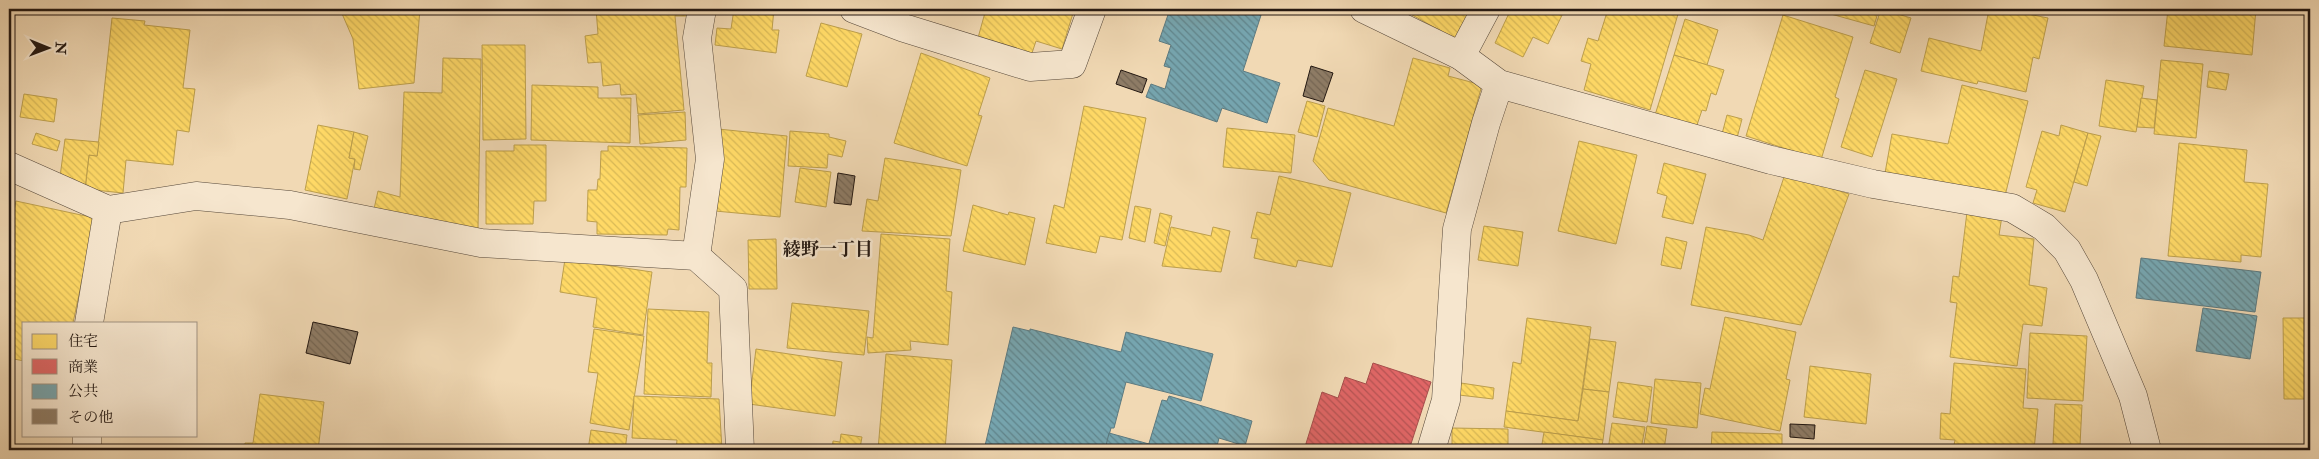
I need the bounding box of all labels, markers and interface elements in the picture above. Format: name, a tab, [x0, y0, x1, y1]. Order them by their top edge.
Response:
north arrow	[22, 22, 72, 72]
text: N	[52, 41, 69, 55]
district label: 綾野一丁目	[783, 238, 873, 261]
legend	[22, 322, 198, 436]
text: 住宅	[68, 332, 98, 351]
text: 商業	[68, 358, 98, 377]
text: 公共	[68, 382, 98, 401]
text: その他	[68, 408, 113, 427]

